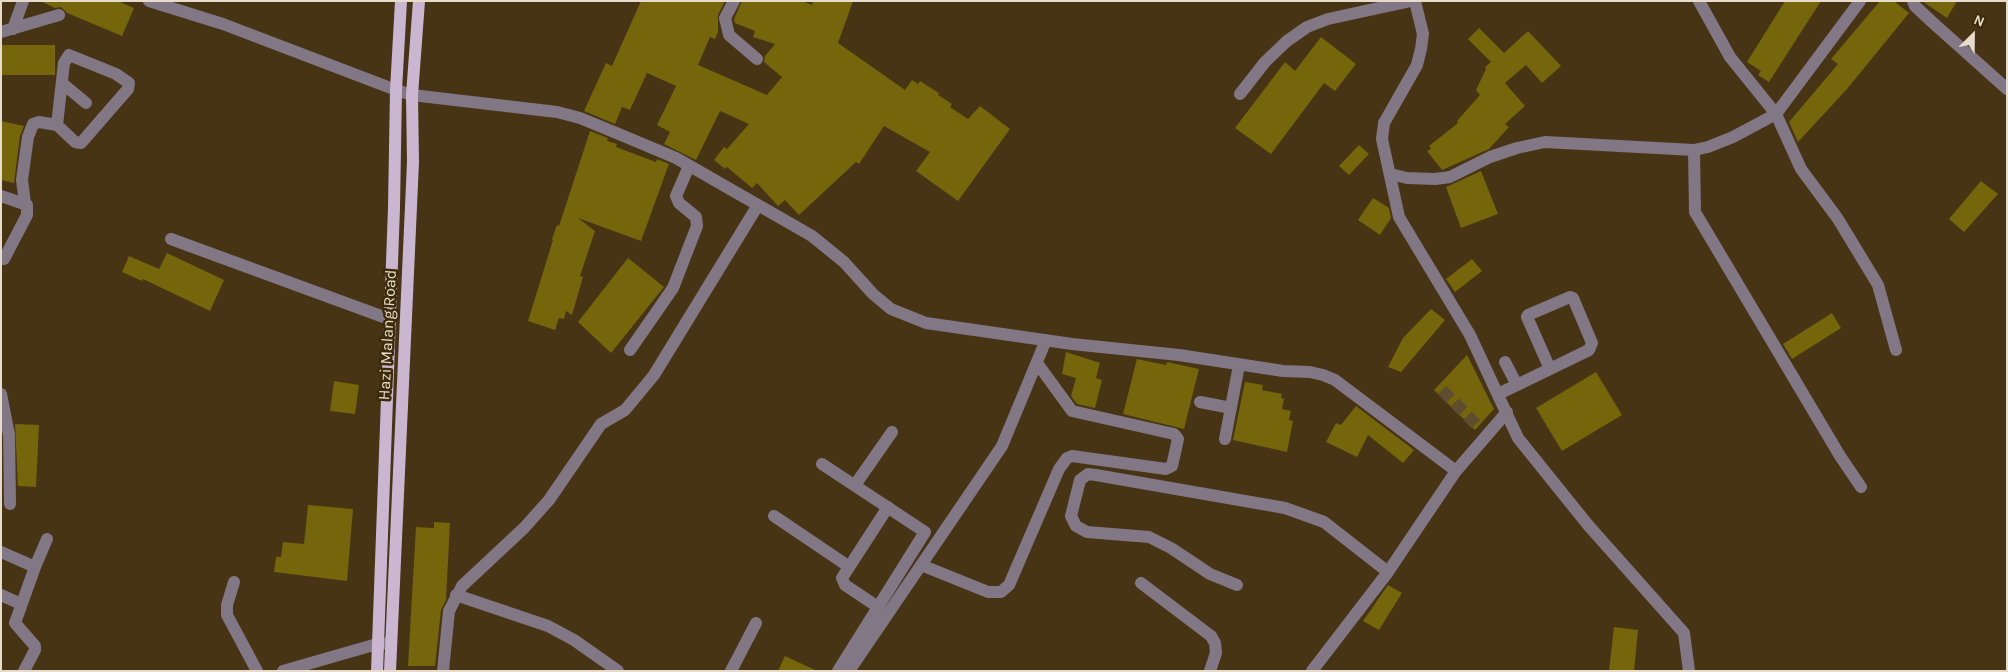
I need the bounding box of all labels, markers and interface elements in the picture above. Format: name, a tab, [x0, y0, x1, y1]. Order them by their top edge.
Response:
north arrow	[1948, 10, 1998, 60]
text: N	[1971, 11, 1987, 31]
street label: Hazi Malang Road	[375, 269, 401, 401]

